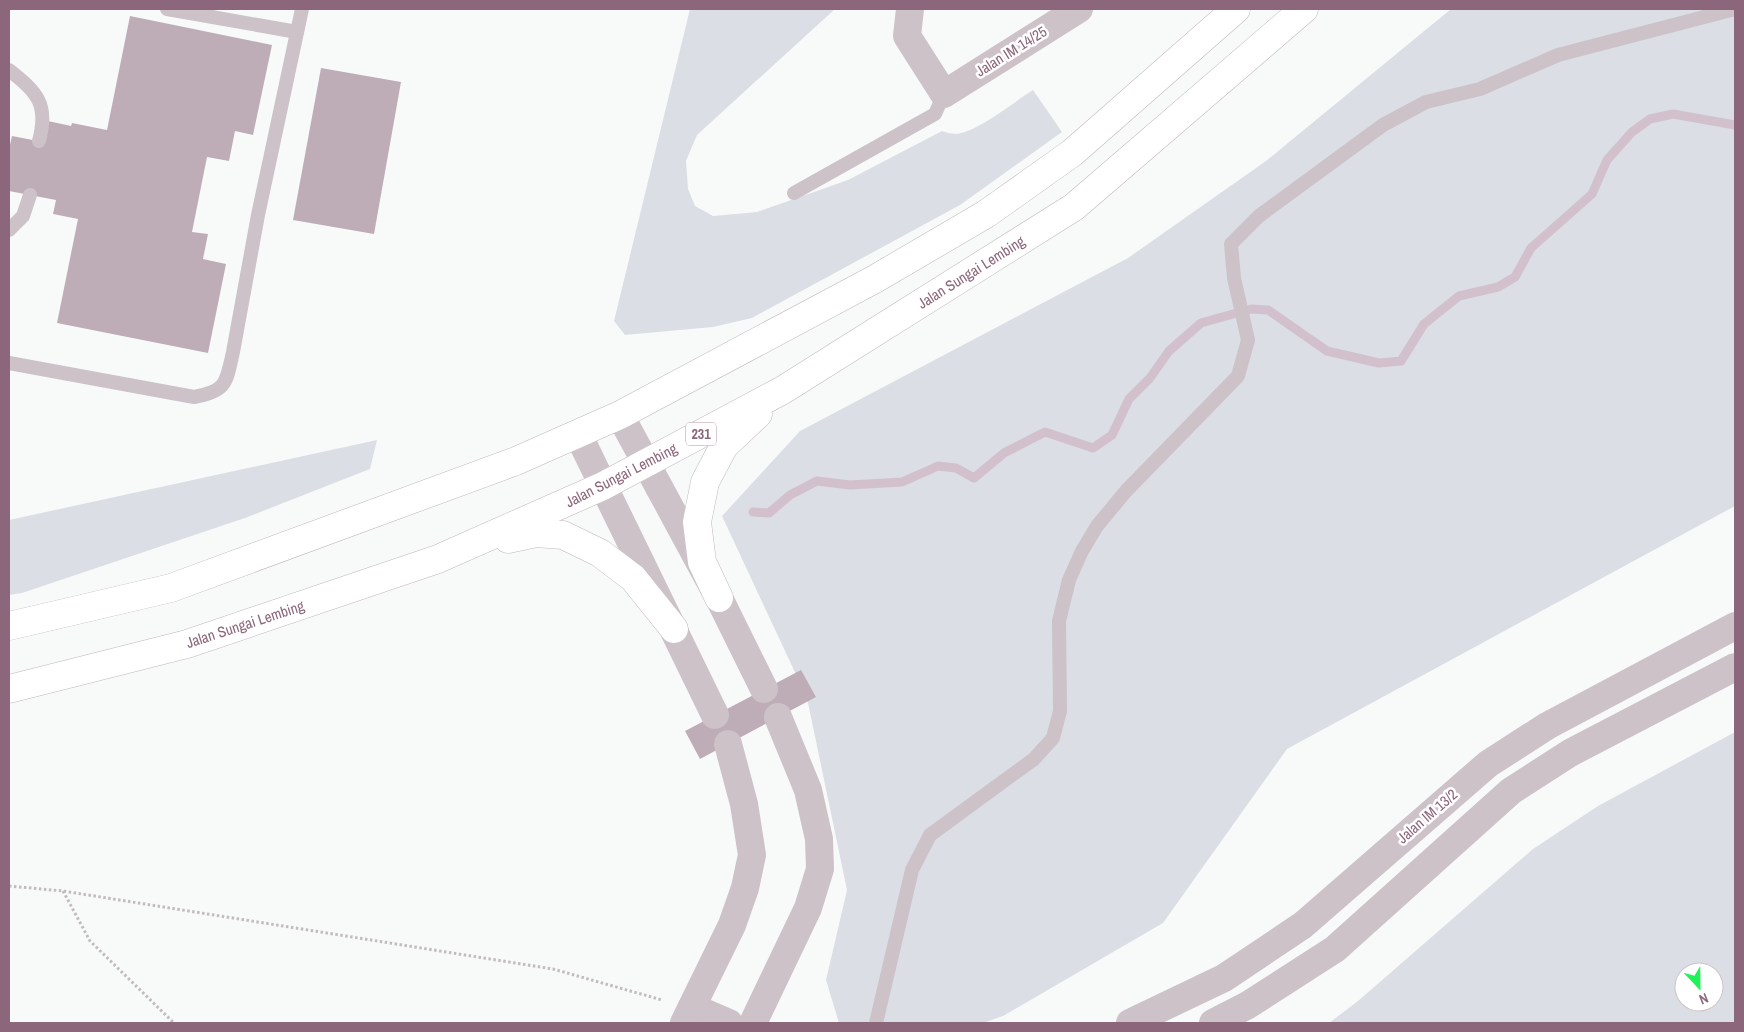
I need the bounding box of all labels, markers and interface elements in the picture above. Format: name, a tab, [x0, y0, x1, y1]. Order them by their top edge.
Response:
street label: Jalan IM 14/25	[971, 21, 1051, 81]
street label: Jalan Sungai Lembing	[913, 230, 1029, 314]
road number: 231	[686, 422, 716, 446]
street label: Jalan Sungai Lembing	[561, 438, 681, 512]
street label: Jalan Sungai Lembing	[183, 595, 307, 653]
street label: Jalan IM 13/2	[1392, 784, 1462, 848]
north arrow	[1674, 962, 1724, 1012]
text: N	[1697, 989, 1711, 1009]

